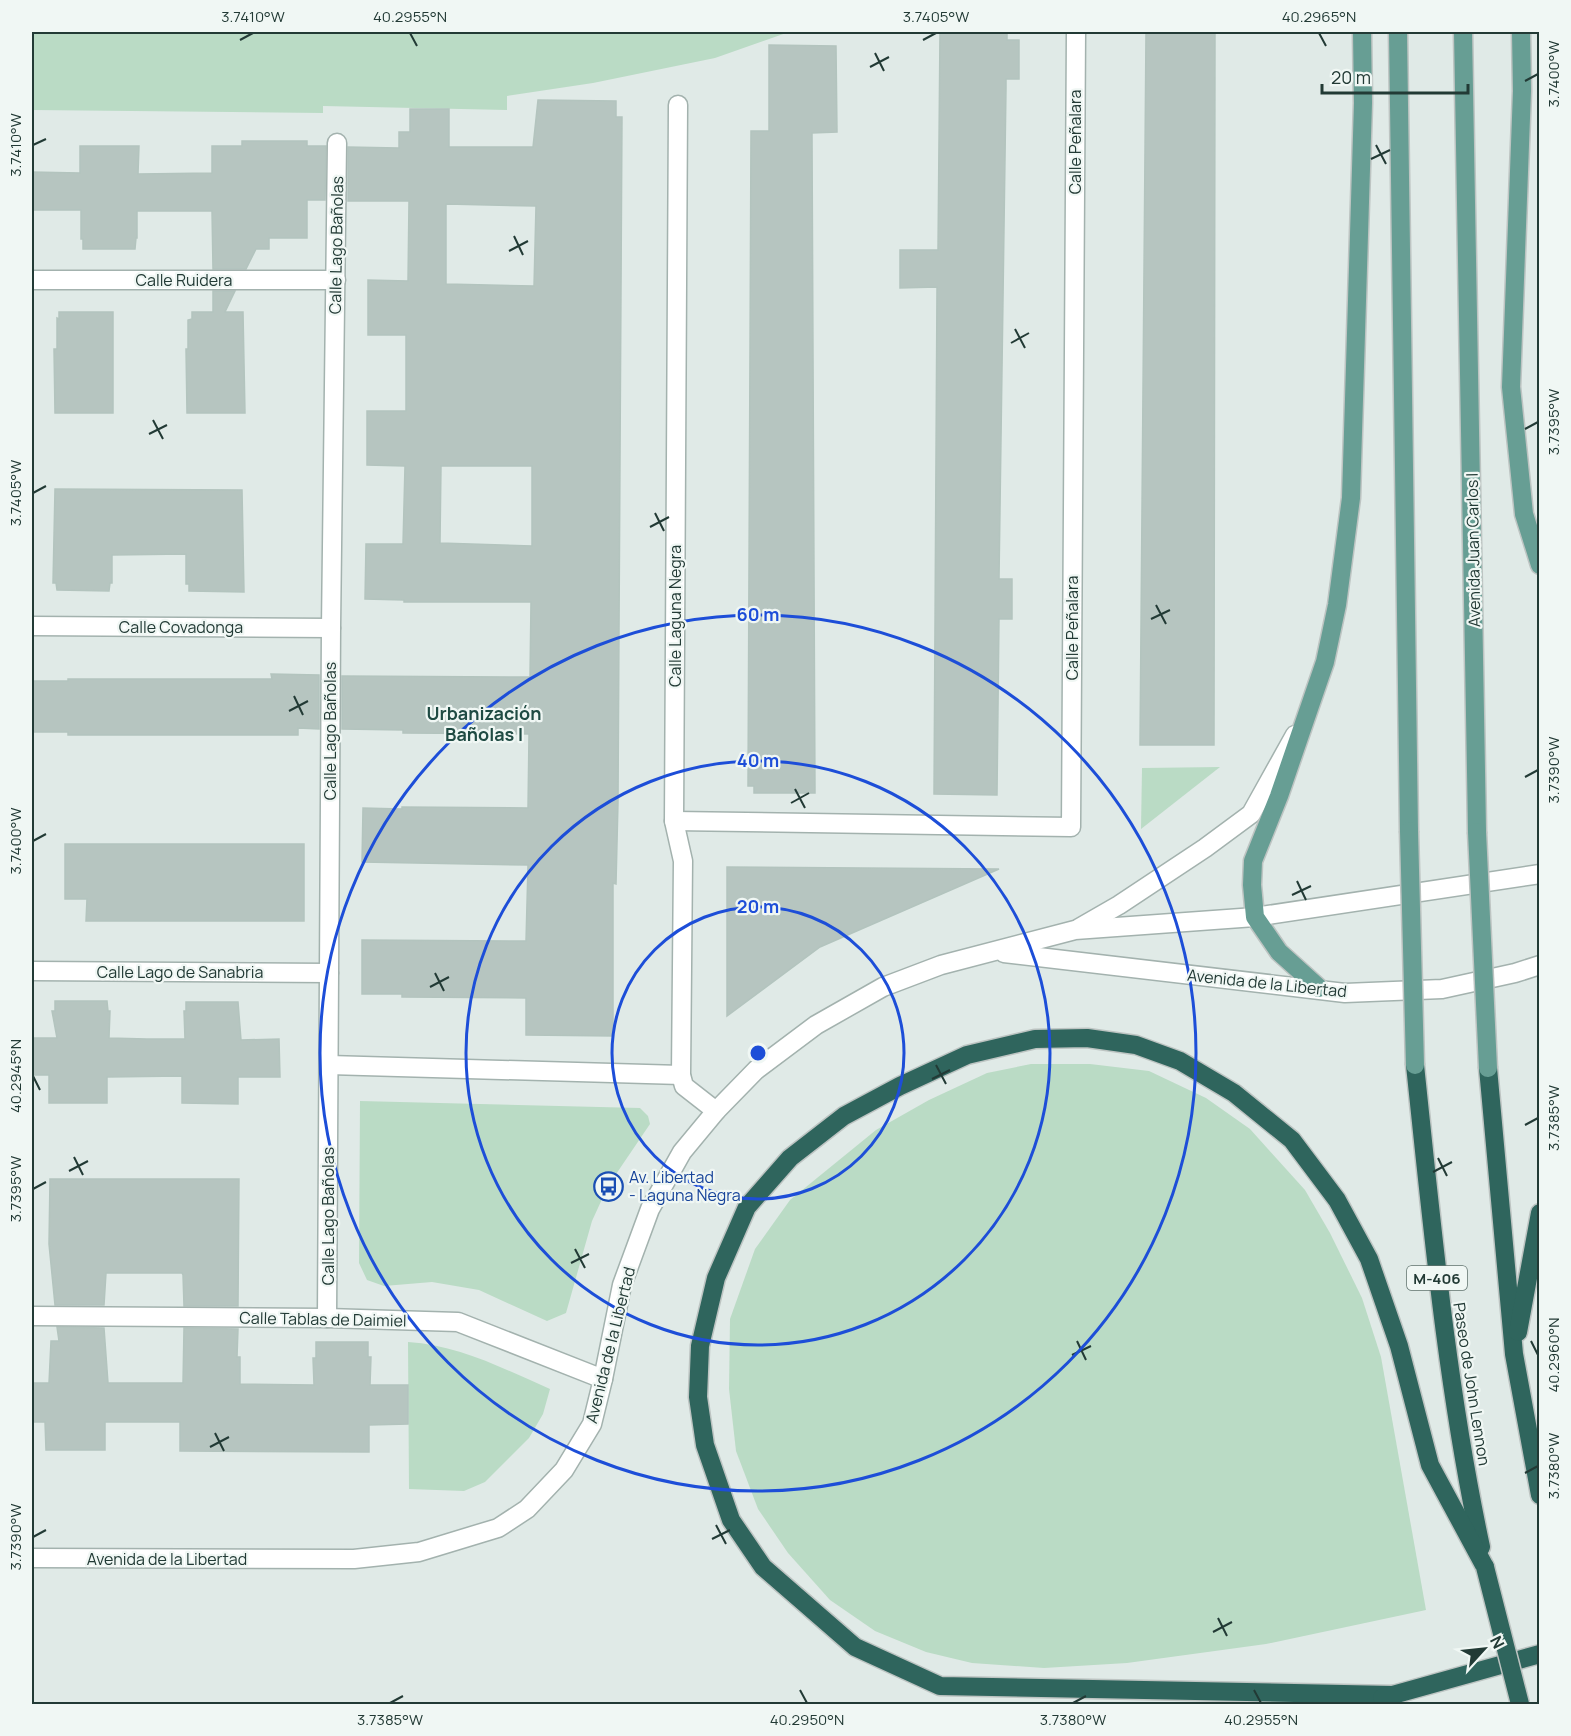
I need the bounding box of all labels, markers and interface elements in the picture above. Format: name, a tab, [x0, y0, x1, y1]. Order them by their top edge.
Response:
text: 3.7410°W	[221, 6, 285, 27]
text: 40.2955°N	[373, 6, 447, 27]
text: 3.7405°W	[903, 6, 969, 27]
text: 40.2965°N	[1282, 6, 1356, 27]
text: 3.7400°W	[1543, 41, 1564, 107]
scale bar	[1322, 57, 1468, 95]
text: 20 m	[1331, 65, 1371, 89]
street label: Calle Peñalara	[1064, 90, 1086, 194]
text: 3.7410°W	[5, 113, 26, 177]
street label: Calle Lago Bañolas	[324, 176, 348, 314]
street label: Calle Ruidera	[136, 269, 232, 291]
text: 3.7395°W	[1543, 389, 1564, 455]
text: 3.7405°W	[5, 460, 26, 526]
street label: Avenida Juan Carlos I	[1461, 473, 1485, 627]
street label: Calle Laguna Negra	[664, 545, 686, 687]
street label: Calle Peñalara	[1061, 576, 1083, 680]
text: 60 m	[737, 602, 779, 626]
street label: Calle Covadonga	[119, 616, 243, 638]
street label: Calle Lago Bañolas	[319, 662, 341, 800]
district label: Urbanización Bañolas I	[427, 701, 541, 746]
text: 3.7390°W	[1543, 736, 1564, 804]
text: 40 m	[737, 748, 779, 772]
text: 3.7400°W	[5, 808, 26, 874]
text: 20 m	[737, 894, 779, 918]
street label: Calle Lago de Sanabria	[97, 961, 263, 983]
street label: Avenida de la Libertad	[1186, 964, 1348, 1002]
text: 40.2945°N	[5, 1039, 26, 1113]
centre of rings	[748, 1043, 768, 1063]
text: 3.7385°W	[1543, 1085, 1564, 1151]
street label: Calle Lago Bañolas	[317, 1147, 339, 1285]
text: 3.7395°W	[5, 1156, 26, 1222]
place label: Av. Libertad - Laguna Negra	[629, 1166, 741, 1206]
bus stop icon: Av. Libertad - Laguna Negra	[592, 1170, 624, 1202]
street label: Avenida de la Libertad	[580, 1265, 640, 1425]
road number: M-406	[1407, 1266, 1467, 1290]
street label: Paseo de John Lennon	[1448, 1301, 1496, 1467]
street label: Calle Tablas de Daimiel	[239, 1307, 407, 1331]
text: 40.2960°N	[1543, 1317, 1564, 1393]
text: 3.7380°W	[1543, 1433, 1564, 1499]
text: 3.7390°W	[5, 1503, 26, 1571]
street label: Avenida de la Libertad	[87, 1548, 247, 1570]
north arrow	[1454, 1619, 1514, 1679]
text: N	[1485, 1632, 1510, 1652]
text: 3.7385°W	[357, 1709, 423, 1730]
text: 40.2950°N	[770, 1709, 844, 1730]
text: 3.7380°W	[1040, 1709, 1106, 1730]
text: 40.2955°N	[1224, 1709, 1298, 1730]

